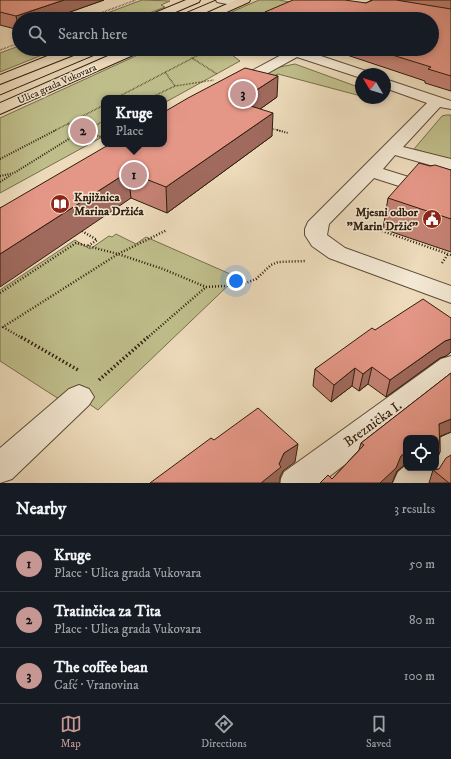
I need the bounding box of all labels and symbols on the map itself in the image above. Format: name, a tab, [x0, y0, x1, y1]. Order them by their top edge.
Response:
street label: Ulica grada Vukovara	[16, 61, 99, 107]
north arrow	[355, 68, 391, 104]
pin: 3	[230, 79, 256, 109]
pin: 2	[70, 116, 96, 146]
pin: 1	[121, 160, 147, 190]
place label: Knjižnica Marina Držića	[74, 190, 144, 219]
library icon: Knjižnica Marina Držića	[49, 193, 71, 215]
place label: Mjesni odbor "Marin Držić"	[347, 205, 419, 234]
public building icon: Mjesni odbor "Marin Držić"	[421, 208, 443, 230]
your location	[226, 271, 246, 291]
street label: Breznička I.	[340, 397, 406, 451]

